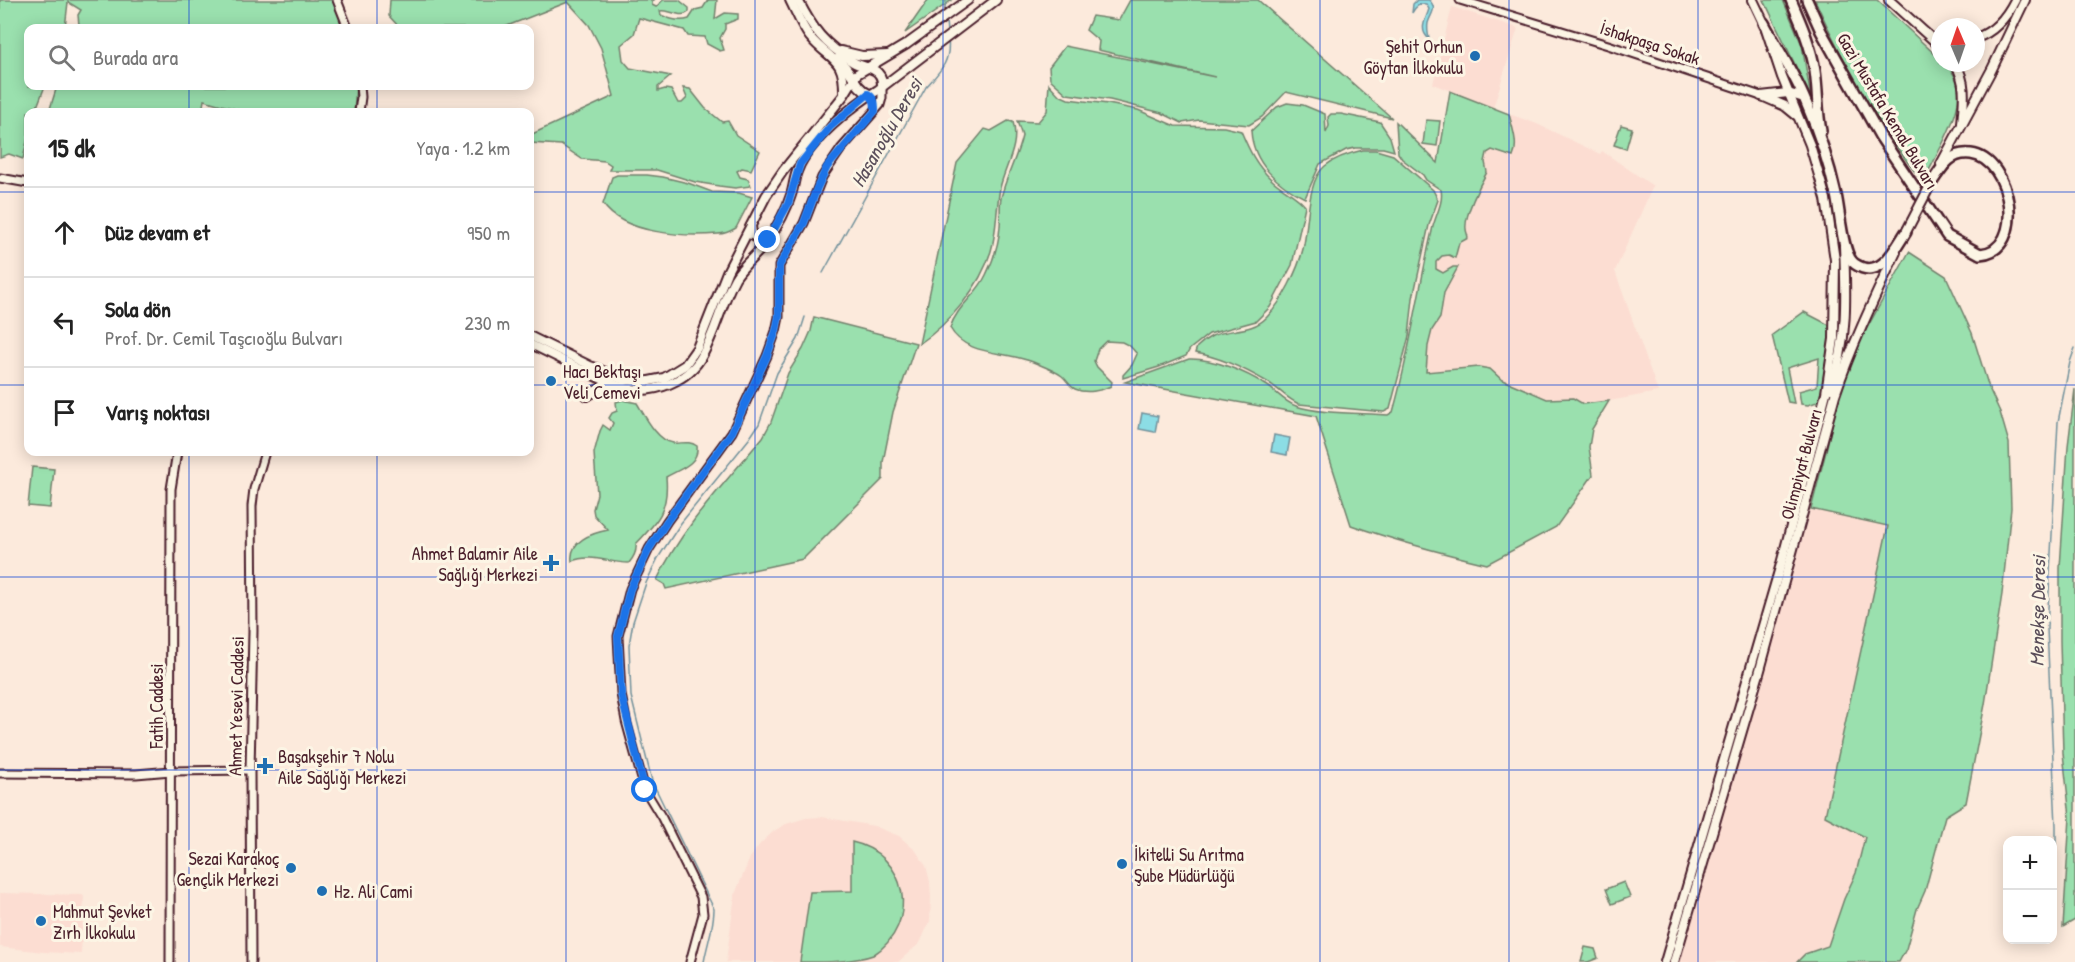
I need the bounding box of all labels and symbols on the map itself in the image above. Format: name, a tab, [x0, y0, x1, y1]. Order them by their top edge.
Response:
street label: İshakpaşa Sokak	[1597, 15, 1704, 71]
north arrow	[1931, 18, 1985, 72]
street label: Gazi Mustafa Kemal Bulvarı	[1831, 28, 1945, 194]
place label: Şehit Orhun Göytan İlkokulu	[1364, 34, 1463, 80]
marker: Şehit Orhun Göytan İlkokulu	[1468, 49, 1482, 63]
water label: Hasanoğlu Deresi	[844, 70, 930, 192]
route end	[754, 226, 780, 252]
place label: Hacı Bektaşı Veli Cemevi	[563, 359, 642, 405]
marker: Hacı Bektaşı Veli Cemevi	[544, 374, 558, 388]
street label: Olimpiyat Bulvarı	[1774, 406, 1828, 522]
place label: Ahmet Balamir Aile Sağlığı Merkezi	[412, 541, 538, 587]
water label: Menekşe Deresi	[2023, 553, 2052, 667]
marker: Ahmet Balamir Aile Sağlığı Merkezi	[542, 554, 560, 572]
street label: Ahmet Yesevi Caddesi	[222, 636, 250, 776]
street label: Fatih Caddesi	[144, 664, 169, 749]
place label: Başakşehir 7 Nolu Aile Sağlığı Merkezi	[278, 744, 406, 790]
marker: Başakşehir 7 Nolu Aile Sağlığı Merkezi	[256, 757, 274, 775]
route start	[631, 776, 657, 802]
place label: İkitelli Su Arıtma Şube Müdürlüğü	[1134, 842, 1244, 888]
place label: Sezai Karakoç Gençlik Merkezi	[176, 846, 279, 892]
marker: İkitelli Su Arıtma Şube Müdürlüğü	[1115, 857, 1129, 871]
marker: Sezai Karakoç Gençlik Merkezi	[284, 861, 298, 875]
place label: Hz. Ali Cami	[334, 879, 413, 904]
marker: Hz. Ali Cami	[315, 884, 329, 898]
place label: Mahmut Şevket Zırh İlkokulu	[53, 899, 152, 945]
marker: Mahmut Şevket Zırh İlkokulu	[34, 914, 48, 928]

